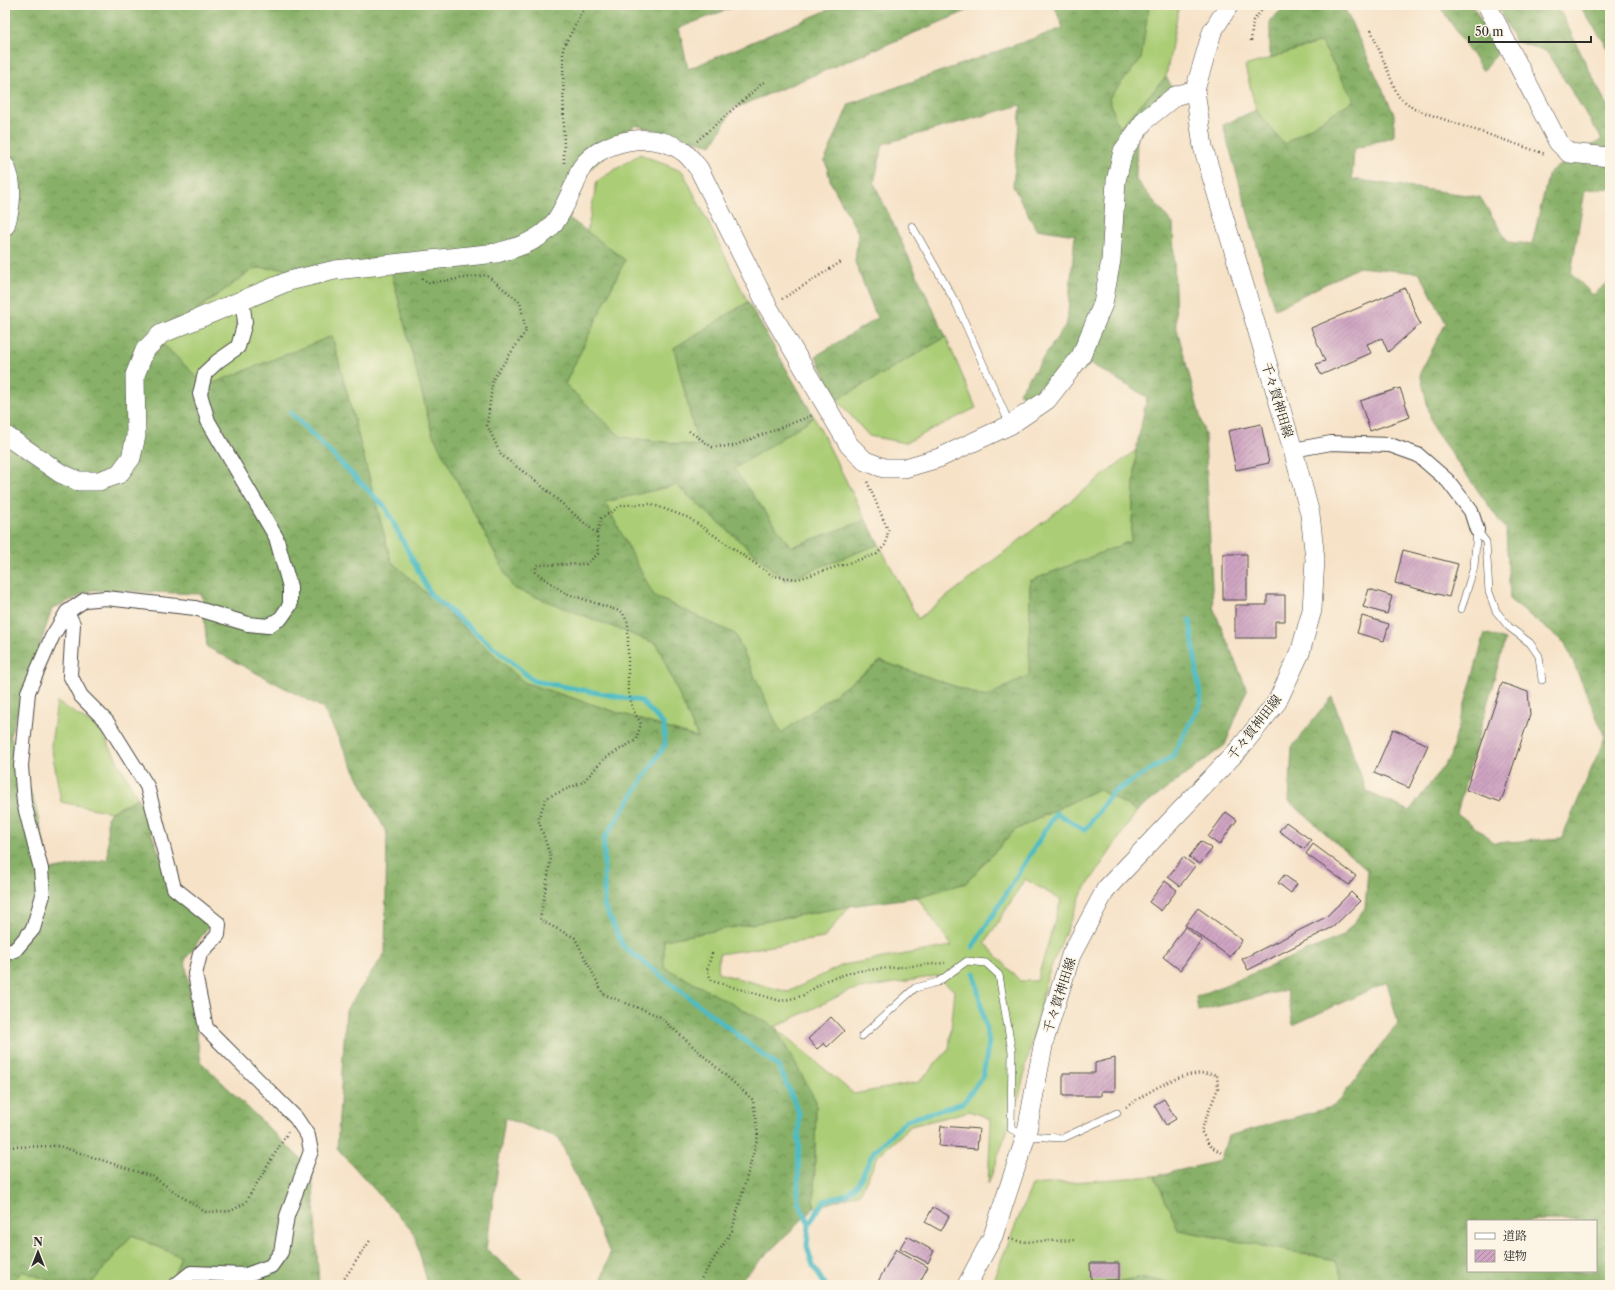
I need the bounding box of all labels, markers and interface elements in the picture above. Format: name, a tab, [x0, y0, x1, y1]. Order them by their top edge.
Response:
scale bar	[1469, 18, 1591, 44]
text: 50 m	[1475, 24, 1504, 39]
street label: 千々賀神田線	[1259, 360, 1297, 440]
street label: 千々賀神田線	[1224, 691, 1284, 763]
street label: 千々賀神田線	[1039, 955, 1079, 1035]
legend	[1467, 1220, 1597, 1272]
text: 道路	[1503, 1228, 1527, 1243]
north arrow	[18, 1232, 58, 1272]
text: N	[33, 1235, 43, 1249]
text: 建物	[1503, 1248, 1527, 1263]

